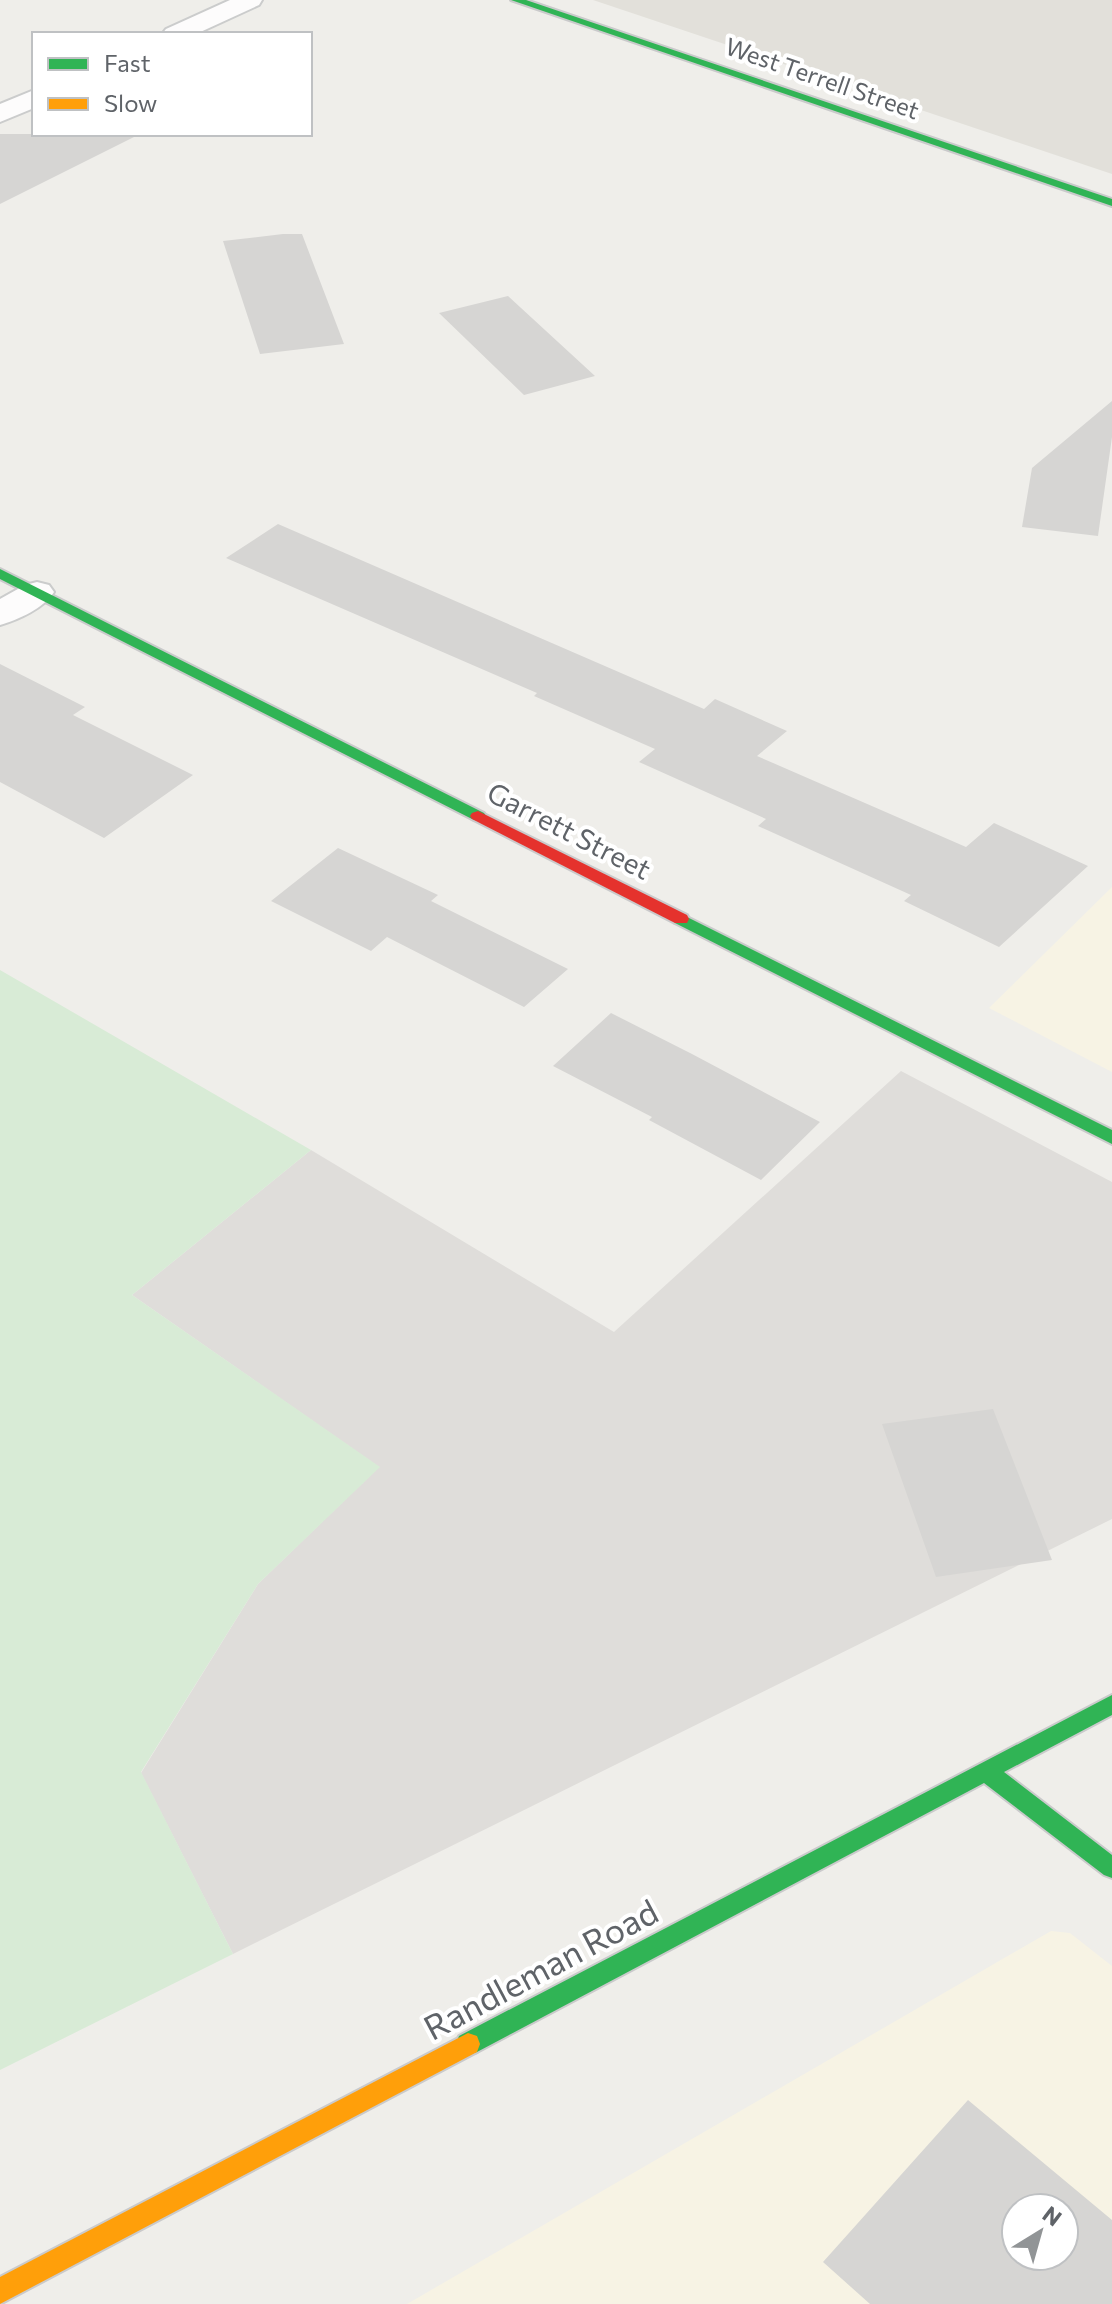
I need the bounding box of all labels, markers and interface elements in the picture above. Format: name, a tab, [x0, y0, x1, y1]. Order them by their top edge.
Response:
street label: West Terrell Street	[722, 31, 923, 124]
legend	[32, 32, 312, 136]
text: Fast	[104, 48, 151, 77]
text: Slow	[104, 88, 157, 117]
street label: Garrett Street	[482, 774, 657, 886]
street label: Randleman Road	[416, 1889, 664, 2048]
north arrow	[1000, 2192, 1080, 2272]
text: N	[1038, 2200, 1067, 2231]

